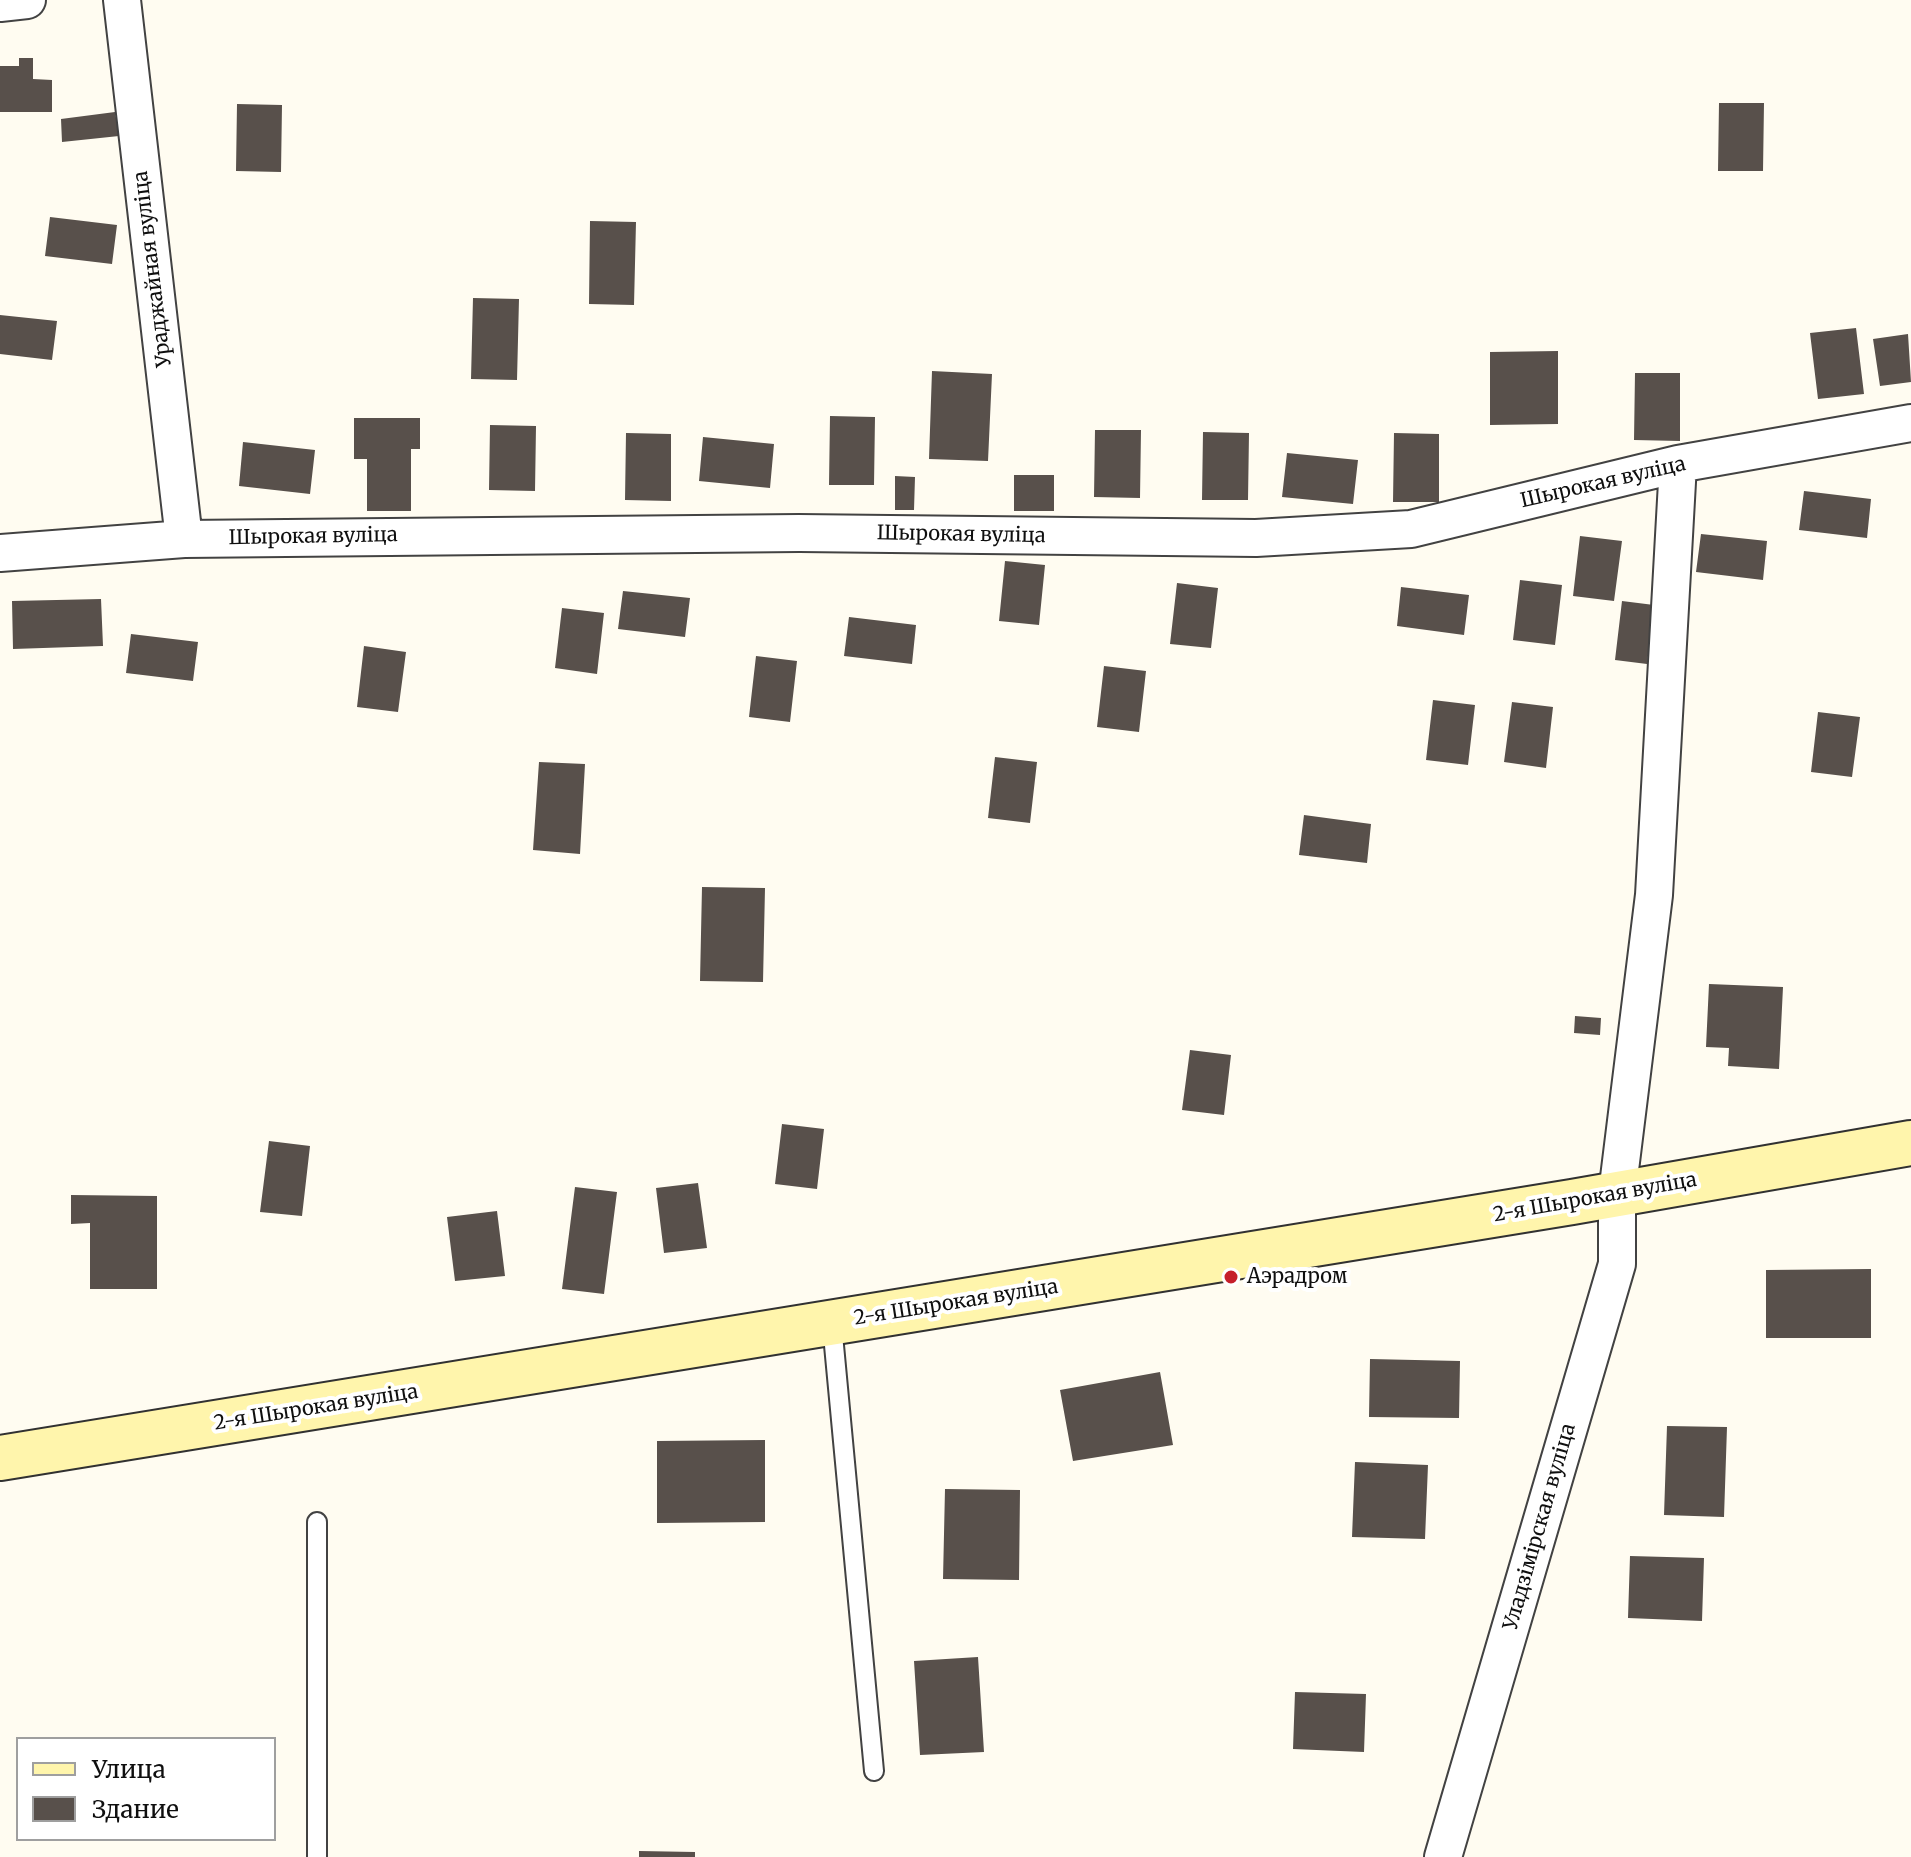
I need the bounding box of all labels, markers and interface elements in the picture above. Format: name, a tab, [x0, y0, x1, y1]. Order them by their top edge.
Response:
street label: Ураджайная вуліца	[129, 170, 177, 368]
street label: Шырокая вуліца	[1518, 452, 1688, 514]
street label: Шырокая вуліца	[876, 522, 1046, 548]
street label: Шырокая вуліца	[228, 524, 398, 550]
street label: 2-я Шырокая вуліца	[1491, 1168, 1699, 1228]
place label: Аэрадром	[1247, 1265, 1348, 1289]
marker: Аэрадром	[1222, 1268, 1240, 1286]
street label: 2-я Шырокая вуліца	[852, 1275, 1060, 1331]
street label: 2-я Шырокая вуліца	[212, 1380, 420, 1436]
street label: Уладзімірская вуліца	[1499, 1421, 1581, 1633]
legend	[16, 1737, 276, 1841]
text: Улица	[92, 1754, 166, 1785]
text: Здание	[92, 1794, 179, 1825]

